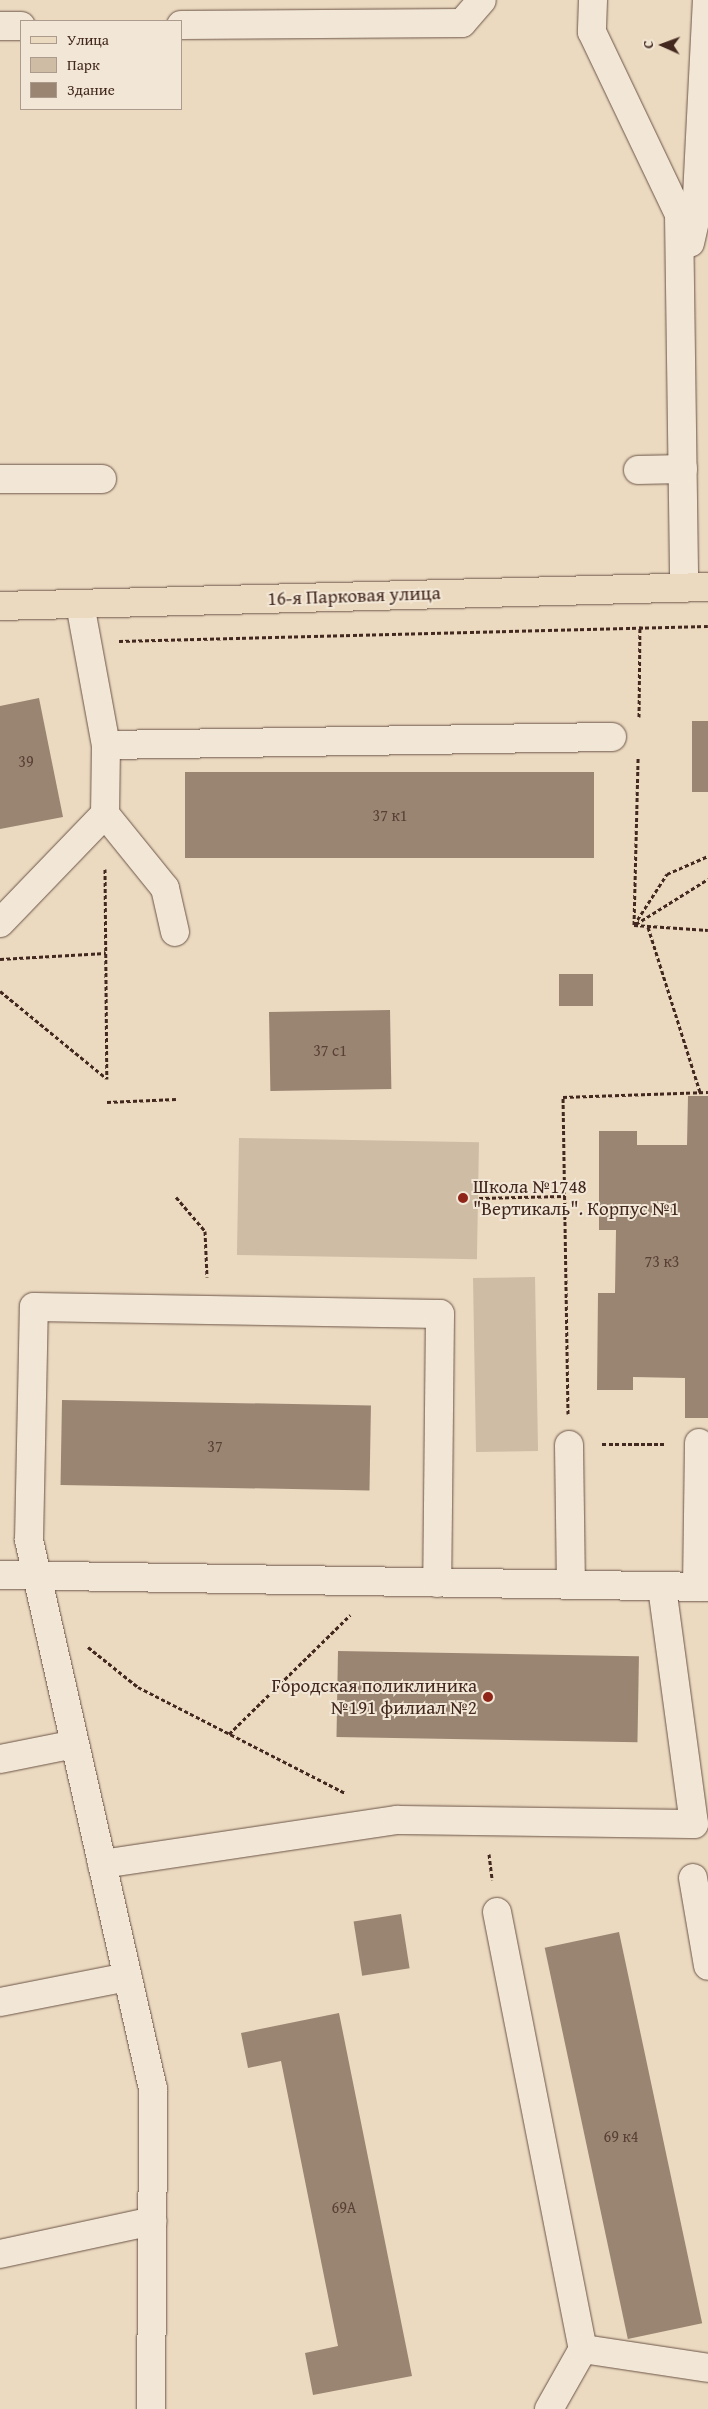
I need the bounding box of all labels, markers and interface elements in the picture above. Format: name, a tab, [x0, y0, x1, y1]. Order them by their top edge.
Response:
legend	[20, 20, 182, 110]
north arrow	[638, 20, 688, 70]
text: Улица	[67, 29, 109, 50]
text: С	[638, 40, 658, 49]
text: Парк	[67, 54, 100, 75]
text: Здание	[67, 79, 115, 100]
street label: 16-я Парковая улица	[267, 582, 441, 610]
house number: 39	[18, 751, 34, 771]
house number: 37 к1	[372, 805, 408, 825]
house number: 37 с1	[313, 1040, 347, 1060]
place label: Школа №1748 "Вертикаль". Корпус №1	[473, 1176, 679, 1220]
marker: Школа №1748 "Вертикаль". Корпус №1	[457, 1192, 469, 1204]
house number: 73 к3	[644, 1251, 680, 1271]
house number: 37	[207, 1436, 223, 1456]
place label: Городская поликлиника №191 филиал №2	[271, 1675, 477, 1719]
marker: Городская поликлиника №191 филиал №2	[481, 1690, 495, 1704]
house number: 69 к4	[603, 2126, 639, 2146]
house number: 69А	[331, 2197, 357, 2217]

